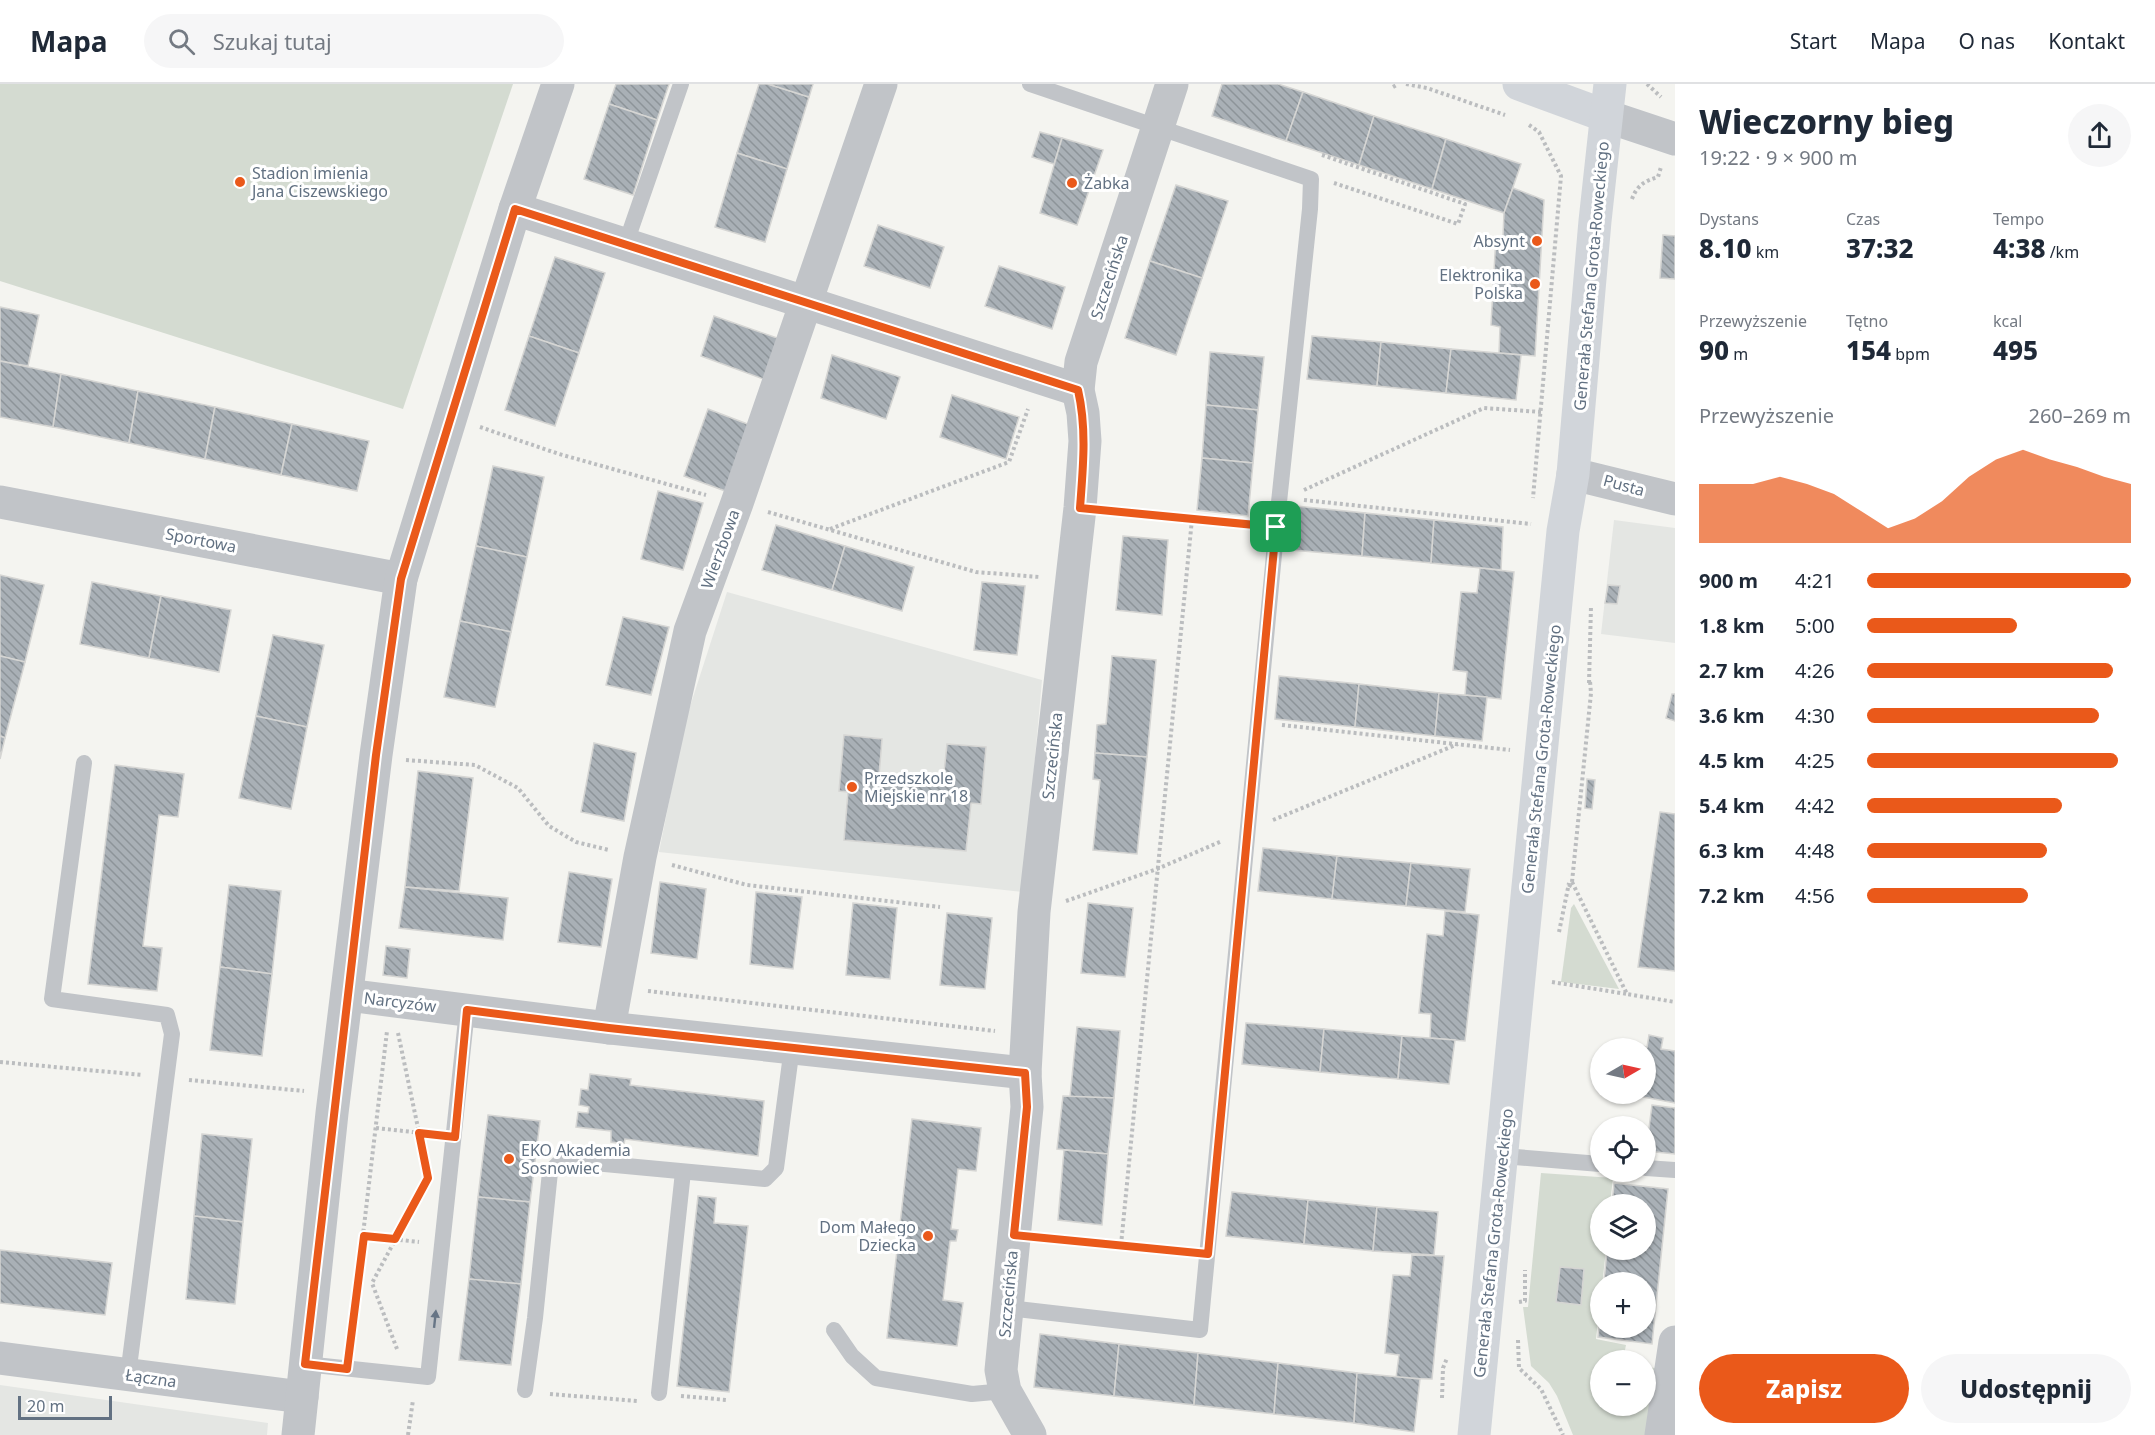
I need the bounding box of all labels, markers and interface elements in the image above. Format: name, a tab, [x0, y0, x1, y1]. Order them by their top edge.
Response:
search box	[144, 14, 564, 68]
text: Mapa	[30, 22, 108, 60]
icon: search	[165, 25, 198, 58]
text: Szukaj tutaj	[213, 26, 332, 56]
text: Start	[1790, 27, 1837, 55]
text: Mapa	[1870, 27, 1925, 55]
text: O nas	[1958, 27, 2015, 55]
text: Kontakt	[2048, 27, 2125, 55]
text: Wieczorny bieg	[1699, 99, 1954, 144]
button: share	[2068, 104, 2131, 167]
street label: Generała Stefana Grota-Roweckiego	[1568, 140, 1614, 412]
text: 19:22 · 9 × 900 m	[1699, 144, 1857, 171]
place label: Stadion imienia Jana Ciszewskiego	[250, 162, 388, 202]
place label: Żabka	[1084, 172, 1130, 194]
marker: Stadion imienia Jana Ciszewskiego	[233, 175, 247, 189]
marker: Żabka	[1065, 176, 1079, 190]
text: Dystans	[1699, 208, 1759, 230]
text: Czas	[1846, 208, 1880, 230]
text: Tempo	[1993, 208, 2044, 230]
place label: Absynt	[1473, 230, 1525, 252]
text: 8.10	[1699, 230, 1752, 266]
text: 37:32	[1846, 230, 1914, 266]
text: 4:38	[1993, 230, 2046, 266]
street label: Szczecińska	[1085, 232, 1133, 322]
marker: Absynt	[1530, 234, 1544, 248]
text: km	[1752, 241, 1779, 263]
text: /km	[2046, 241, 2079, 263]
place label: Elektronika Polska	[1439, 264, 1523, 304]
marker: Elektronika Polska	[1528, 277, 1542, 291]
text: Przewyższenie	[1699, 310, 1807, 332]
text: Tętno	[1846, 310, 1888, 332]
text: kcal	[1993, 310, 2022, 332]
text: 90	[1699, 332, 1729, 368]
text: 154	[1846, 332, 1891, 368]
text: 495	[1993, 332, 2038, 368]
text: m	[1729, 343, 1748, 365]
text: bpm	[1891, 343, 1930, 365]
text: Przewyższenie	[1699, 402, 1834, 429]
text: 260–269 m	[2028, 402, 2131, 429]
street label: Pusta	[1601, 469, 1647, 501]
pin	[1250, 501, 1301, 552]
street label: Wierzbowa	[695, 506, 745, 592]
icon: arrive	[1259, 510, 1292, 543]
street label: Sportowa	[164, 522, 238, 558]
text: 900 m	[1699, 567, 1758, 594]
text: 4:21	[1795, 567, 1835, 594]
text: 1.8 km	[1699, 612, 1765, 639]
text: 5:00	[1795, 612, 1835, 639]
street label: Generała Stefana Grota-Roweckiego	[1516, 623, 1566, 895]
text: 2.7 km	[1699, 657, 1765, 684]
text: 4:26	[1795, 657, 1835, 684]
text: 3.6 km	[1699, 702, 1765, 729]
text: 4:30	[1795, 702, 1835, 729]
street label: Szczecińska	[1036, 711, 1068, 801]
text: 4.5 km	[1699, 747, 1765, 774]
text: 4:25	[1795, 747, 1835, 774]
place label: Przedszkole Miejskie nr 18	[864, 767, 968, 807]
marker: Przedszkole Miejskie nr 18	[845, 780, 859, 794]
text: 5.4 km	[1699, 792, 1765, 819]
text: 4:42	[1795, 792, 1835, 819]
text: 6.3 km	[1699, 837, 1765, 864]
text: 4:48	[1795, 837, 1835, 864]
text: 7.2 km	[1699, 882, 1765, 909]
text: 4:56	[1795, 882, 1835, 909]
street label: Narcyzów	[363, 987, 438, 1017]
north arrow	[1590, 1038, 1656, 1104]
map controls	[1590, 1038, 1656, 1416]
street label: Generała Stefana Grota-Roweckiego	[1468, 1107, 1518, 1379]
button: locate	[1590, 1116, 1656, 1182]
place label: EKO Akademia Sosnowiec	[521, 1139, 631, 1179]
marker: EKO Akademia Sosnowiec	[502, 1152, 516, 1166]
button: layers	[1590, 1194, 1656, 1260]
place label: Dom Małego Dziecka	[819, 1216, 916, 1256]
marker: Dom Małego Dziecka	[921, 1229, 935, 1243]
street label: Szczecińska	[993, 1249, 1023, 1339]
button: +	[1590, 1272, 1656, 1338]
one-way arrow	[430, 1309, 439, 1328]
button: −	[1590, 1350, 1656, 1416]
button: Zapisz	[1699, 1354, 1909, 1423]
button: Udostępnij	[1921, 1354, 2131, 1423]
street label: Łączna	[124, 1364, 178, 1392]
scale bar	[18, 1393, 112, 1420]
text: 20 m	[27, 1395, 64, 1417]

